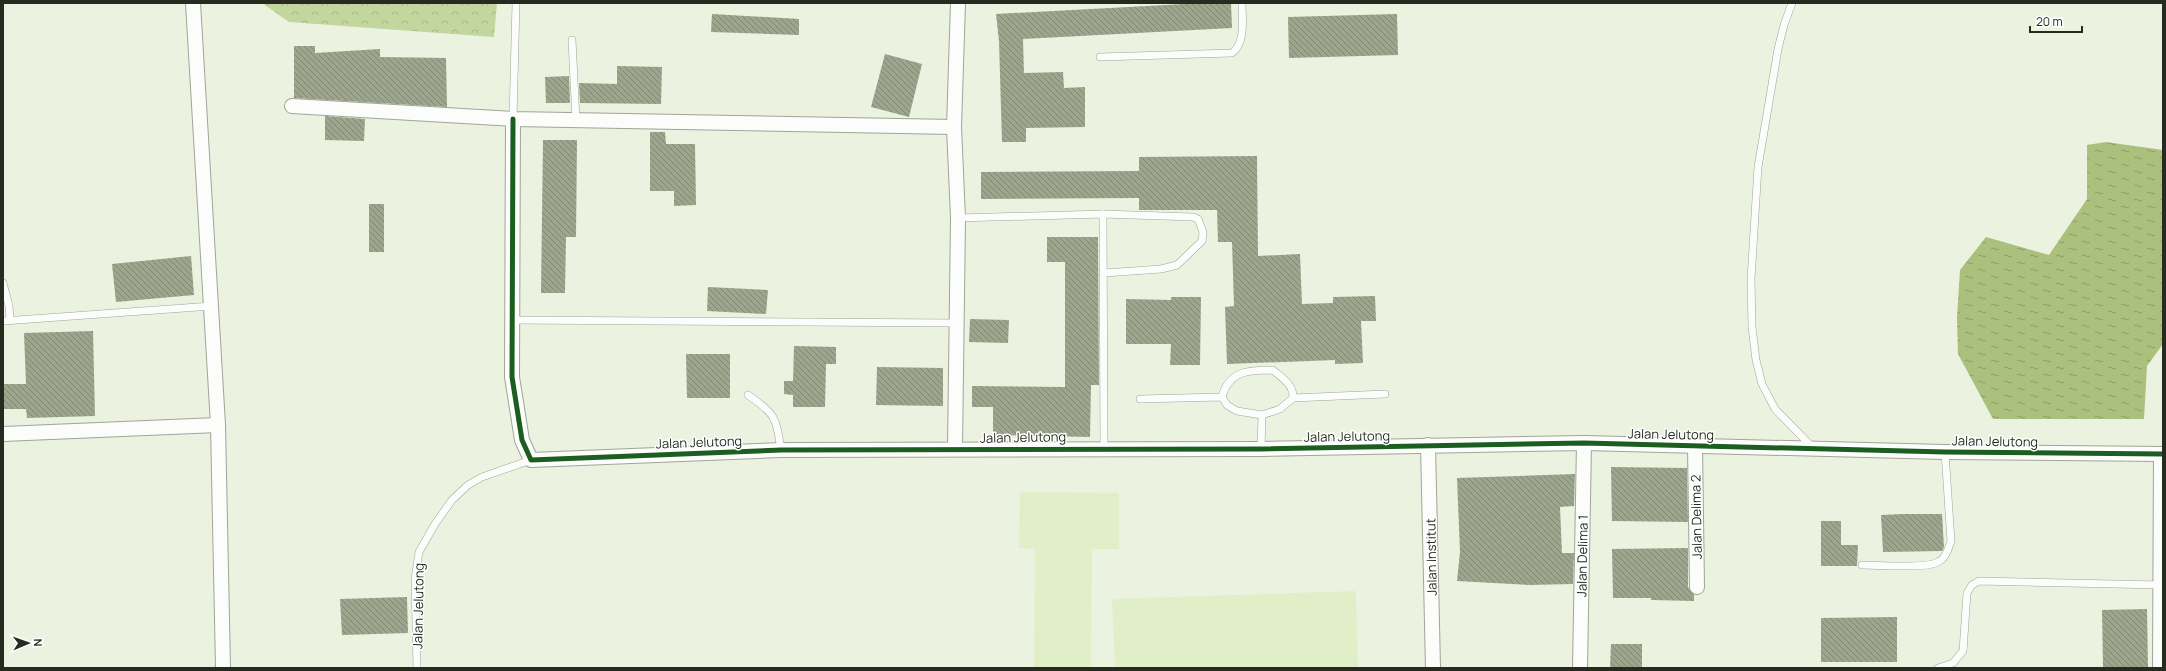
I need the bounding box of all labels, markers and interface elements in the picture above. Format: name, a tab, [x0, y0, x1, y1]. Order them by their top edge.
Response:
scale bar	[2030, 8, 2082, 34]
text: 20 m	[2036, 13, 2063, 30]
street label: Jalan Jelutong	[1628, 424, 1714, 444]
street label: Jalan Jelutong	[1304, 426, 1390, 446]
street label: Jalan Jelutong	[980, 427, 1066, 447]
street label: Jalan Jelutong	[1952, 431, 2038, 451]
street label: Jalan Jelutong	[656, 432, 742, 452]
street label: Jalan Delima 2	[1686, 475, 1706, 559]
street label: Jalan Delima 1	[1572, 515, 1592, 597]
street label: Jalan Institut	[1421, 518, 1441, 596]
street label: Jalan Jelutong	[408, 563, 428, 649]
north arrow	[8, 623, 48, 663]
text: N	[31, 638, 46, 647]

